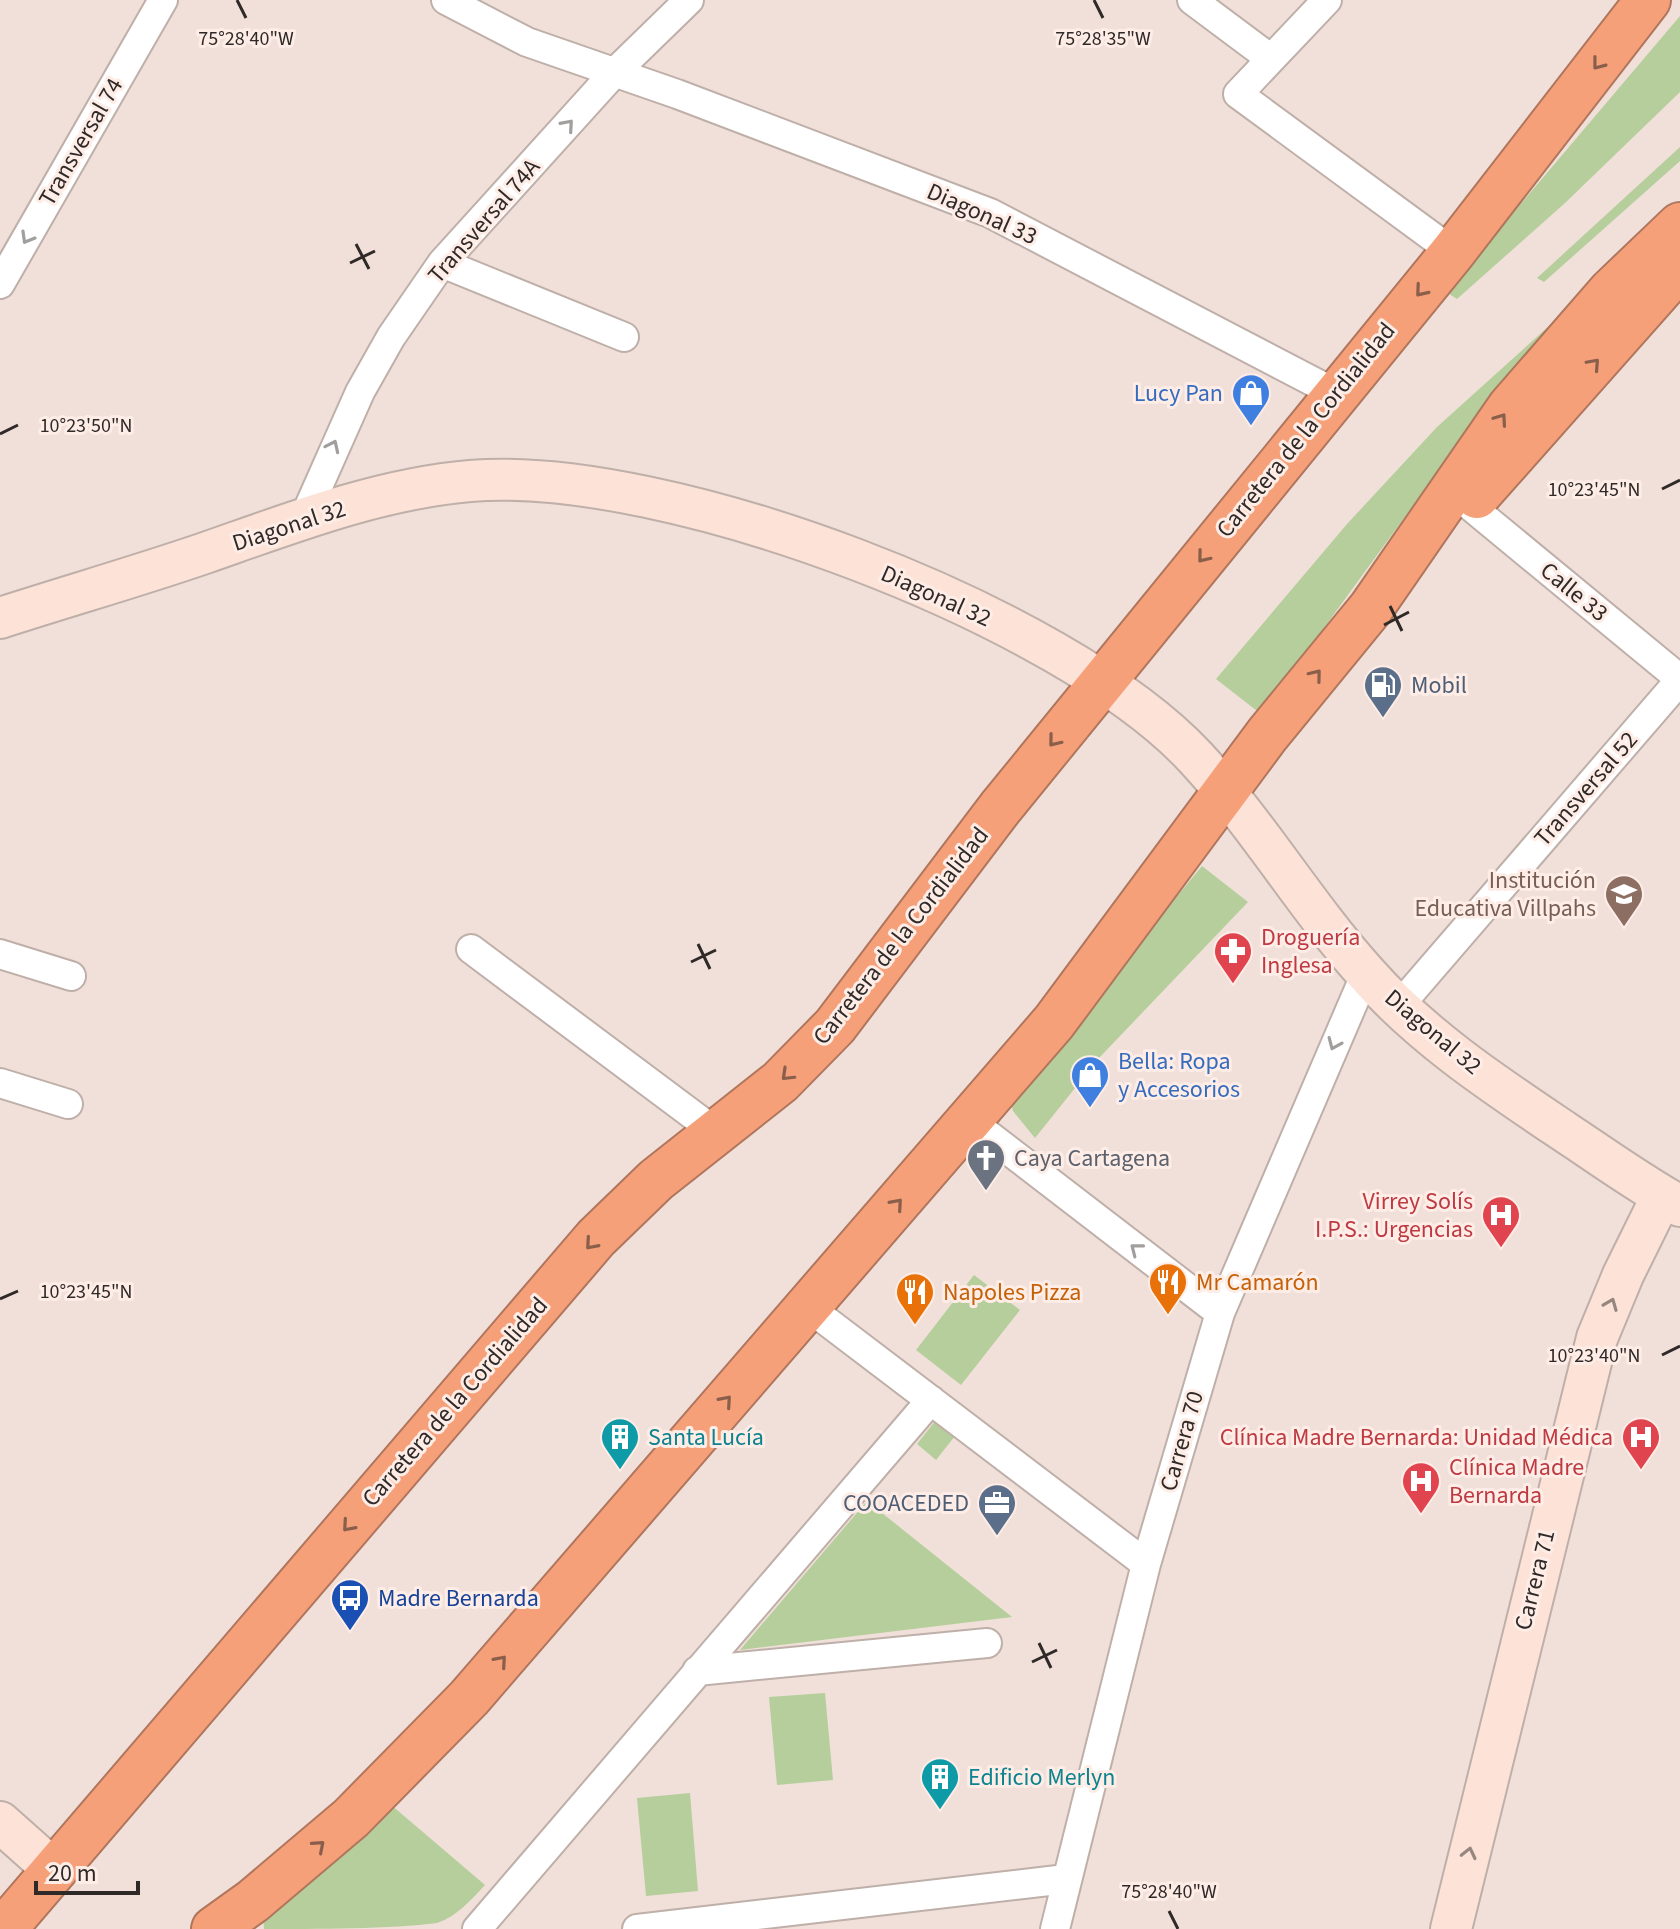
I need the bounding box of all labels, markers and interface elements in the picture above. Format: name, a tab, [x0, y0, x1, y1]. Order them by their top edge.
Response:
text: 75°28'40"W	[198, 25, 294, 53]
text: 75°28'35"W	[1055, 25, 1151, 53]
one-way arrow	[1594, 55, 1608, 70]
street label: Transversal 74	[30, 71, 132, 213]
one-way arrow	[558, 119, 573, 134]
street label: Transversal 74A	[420, 151, 548, 291]
street label: Diagonal 33	[921, 174, 1043, 254]
one-way arrow	[21, 230, 36, 244]
one-way arrow	[1416, 281, 1431, 296]
street label: Carretera de la Cordialidad	[1208, 315, 1404, 545]
one-way arrow	[1584, 359, 1598, 374]
shop icon: Lucy Pan	[1230, 372, 1272, 427]
place label: Lucy Pan	[1134, 376, 1223, 411]
text: 10°23'50"N	[40, 412, 132, 440]
one-way arrow	[1492, 414, 1507, 428]
one-way arrow	[323, 439, 339, 454]
text: 10°23'45"N	[1548, 476, 1640, 504]
street label: Diagonal 32	[228, 491, 350, 561]
one-way arrow	[1198, 548, 1213, 562]
street label: Calle 33	[1532, 554, 1616, 630]
street label: Diagonal 32	[875, 556, 997, 636]
fuel station icon: Mobil	[1362, 664, 1404, 719]
place label: Mobil	[1411, 668, 1467, 703]
one-way arrow	[1306, 670, 1321, 684]
street label: Transversal 52	[1526, 724, 1646, 854]
one-way arrow	[1050, 732, 1064, 747]
street label: Carretera de la Cordialidad	[805, 820, 997, 1052]
place label: Institución Educativa Villpahs	[1414, 863, 1596, 926]
school or university icon: Institución Educativa Villpahs	[1603, 873, 1645, 928]
place label: Droguería Inglesa	[1261, 920, 1360, 983]
pharmacy icon: Droguería Inglesa	[1212, 930, 1254, 985]
street label: Diagonal 32	[1377, 981, 1489, 1083]
one-way arrow	[1327, 1036, 1343, 1050]
place label: Bella: Ropa y Accesorios	[1118, 1044, 1240, 1107]
shop icon: Bella: Ropa y Accesorios	[1069, 1054, 1111, 1109]
one-way arrow	[782, 1066, 797, 1080]
church icon: Caya Cartagena	[965, 1137, 1007, 1192]
place label: Caya Cartagena	[1014, 1141, 1170, 1176]
place label: Virrey Solís I.P.S.: Urgencias	[1315, 1184, 1473, 1247]
hospital icon: Virrey Solís I.P.S.: Urgencias	[1480, 1194, 1522, 1249]
one-way arrow	[887, 1199, 901, 1214]
one-way arrow	[586, 1235, 601, 1250]
one-way arrow	[1130, 1244, 1144, 1258]
restaurant icon: Mr Camarón	[1147, 1261, 1189, 1316]
place label: Mr Camarón	[1196, 1265, 1319, 1300]
restaurant icon: Napoles Pizza	[894, 1271, 936, 1326]
place label: Napoles Pizza	[943, 1275, 1081, 1310]
text: 10°23'45"N	[40, 1278, 132, 1306]
street label: Carretera de la Cordialidad	[354, 1289, 556, 1515]
one-way arrow	[1602, 1298, 1618, 1312]
text: 10°23'40"N	[1548, 1342, 1640, 1370]
street label: Carrera 70	[1151, 1387, 1213, 1495]
one-way arrow	[717, 1396, 731, 1410]
building icon: Santa Lucía	[599, 1416, 641, 1471]
hospital icon: Clínica Madre Bernarda: Unidad Médica	[1620, 1416, 1662, 1471]
place label: Santa Lucía	[648, 1420, 764, 1455]
place label: Clínica Madre Bernarda: Unidad Médica	[1220, 1420, 1613, 1455]
place label: Clínica Madre Bernarda	[1449, 1450, 1584, 1513]
hospital icon: Clínica Madre Bernarda	[1400, 1460, 1442, 1515]
office icon: COOACEDED	[976, 1482, 1018, 1537]
place label: COOACEDED	[843, 1486, 969, 1521]
one-way arrow	[343, 1517, 358, 1532]
street label: Carrera 71	[1506, 1526, 1564, 1634]
bus stop icon: Madre Bernarda	[329, 1577, 371, 1632]
place label: Madre Bernarda	[378, 1581, 539, 1616]
one-way arrow	[491, 1655, 506, 1670]
building icon: Edificio Merlyn	[919, 1756, 961, 1811]
place label: Edificio Merlyn	[968, 1760, 1115, 1795]
one-way arrow	[310, 1842, 325, 1856]
scale bar	[36, 1845, 138, 1895]
one-way arrow	[1460, 1847, 1477, 1861]
text: 20 m	[48, 1856, 97, 1891]
text: 75°28'40"W	[1121, 1878, 1217, 1906]

